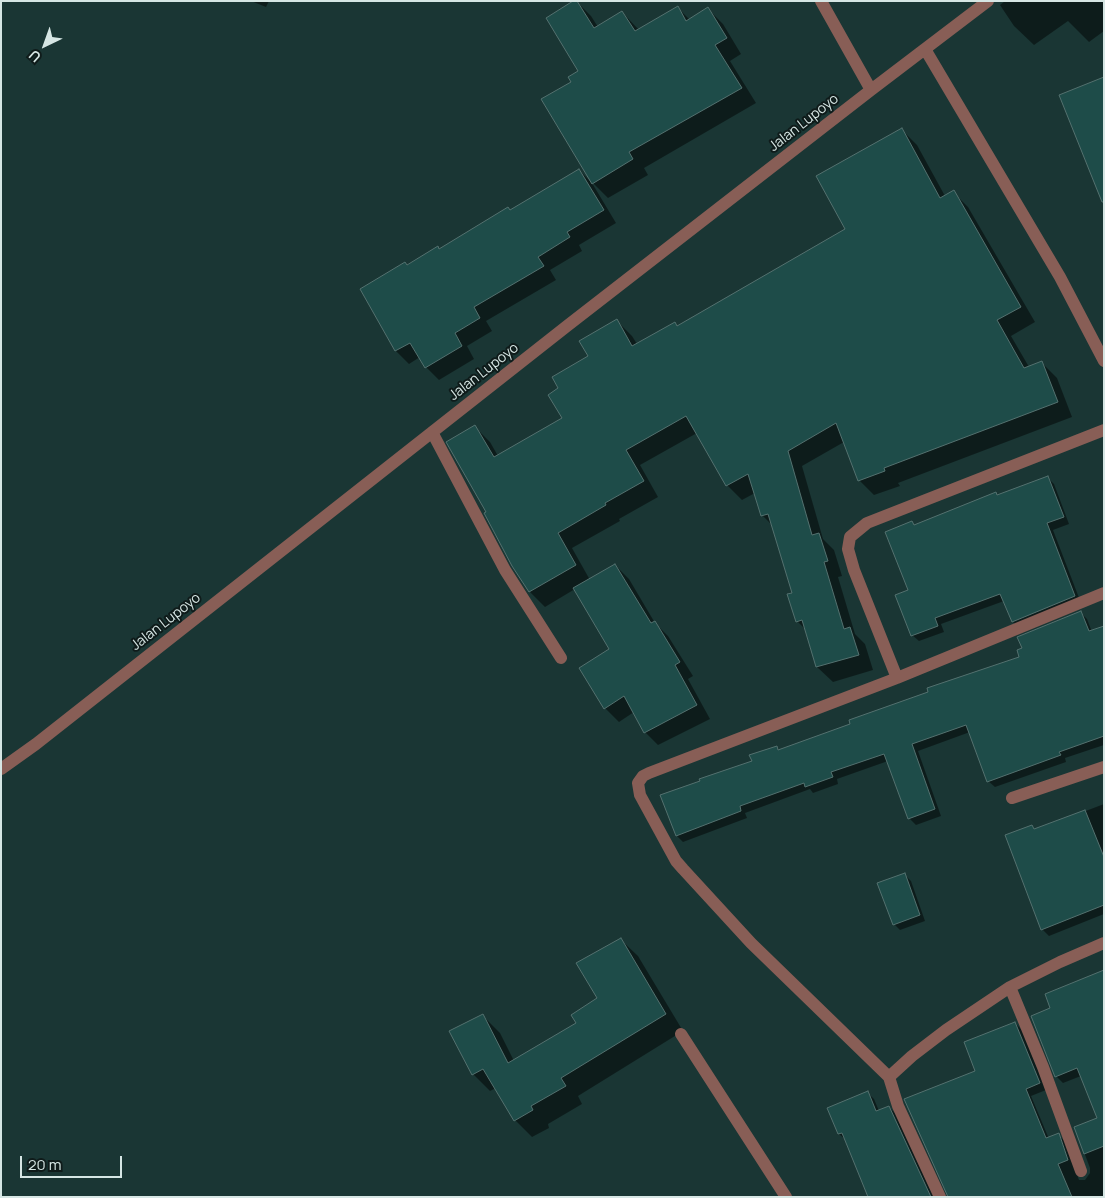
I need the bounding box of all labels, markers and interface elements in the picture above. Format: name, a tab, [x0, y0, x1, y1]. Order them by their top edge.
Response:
north arrow	[20, 20, 70, 70]
text: U	[25, 46, 45, 67]
street label: Jalan Lupoyo	[766, 91, 842, 155]
street label: Jalan Lupoyo	[446, 340, 522, 404]
street label: Jalan Lupoyo	[128, 590, 204, 654]
scale bar	[22, 1146, 125, 1178]
text: 20 m	[28, 1154, 61, 1175]

